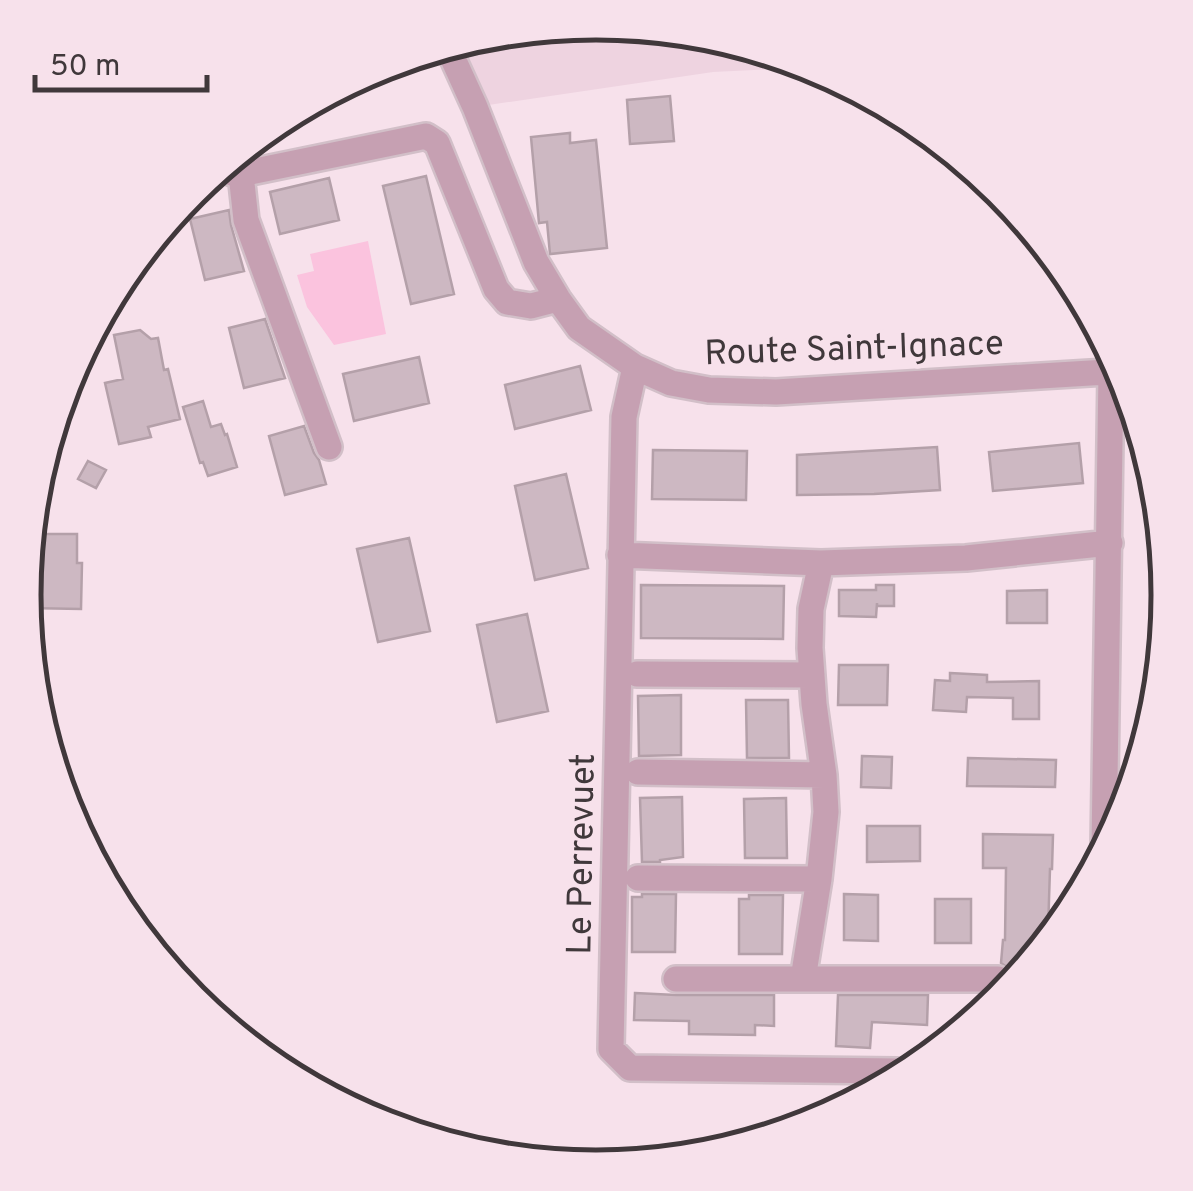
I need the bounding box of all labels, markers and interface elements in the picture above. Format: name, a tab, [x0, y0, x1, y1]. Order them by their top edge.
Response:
scale bar	[35, 30, 208, 92]
text: 50 m	[50, 49, 120, 86]
street label: Route Saint-Ignace	[704, 323, 1005, 377]
street label: Le Perrevuet	[559, 753, 607, 955]

